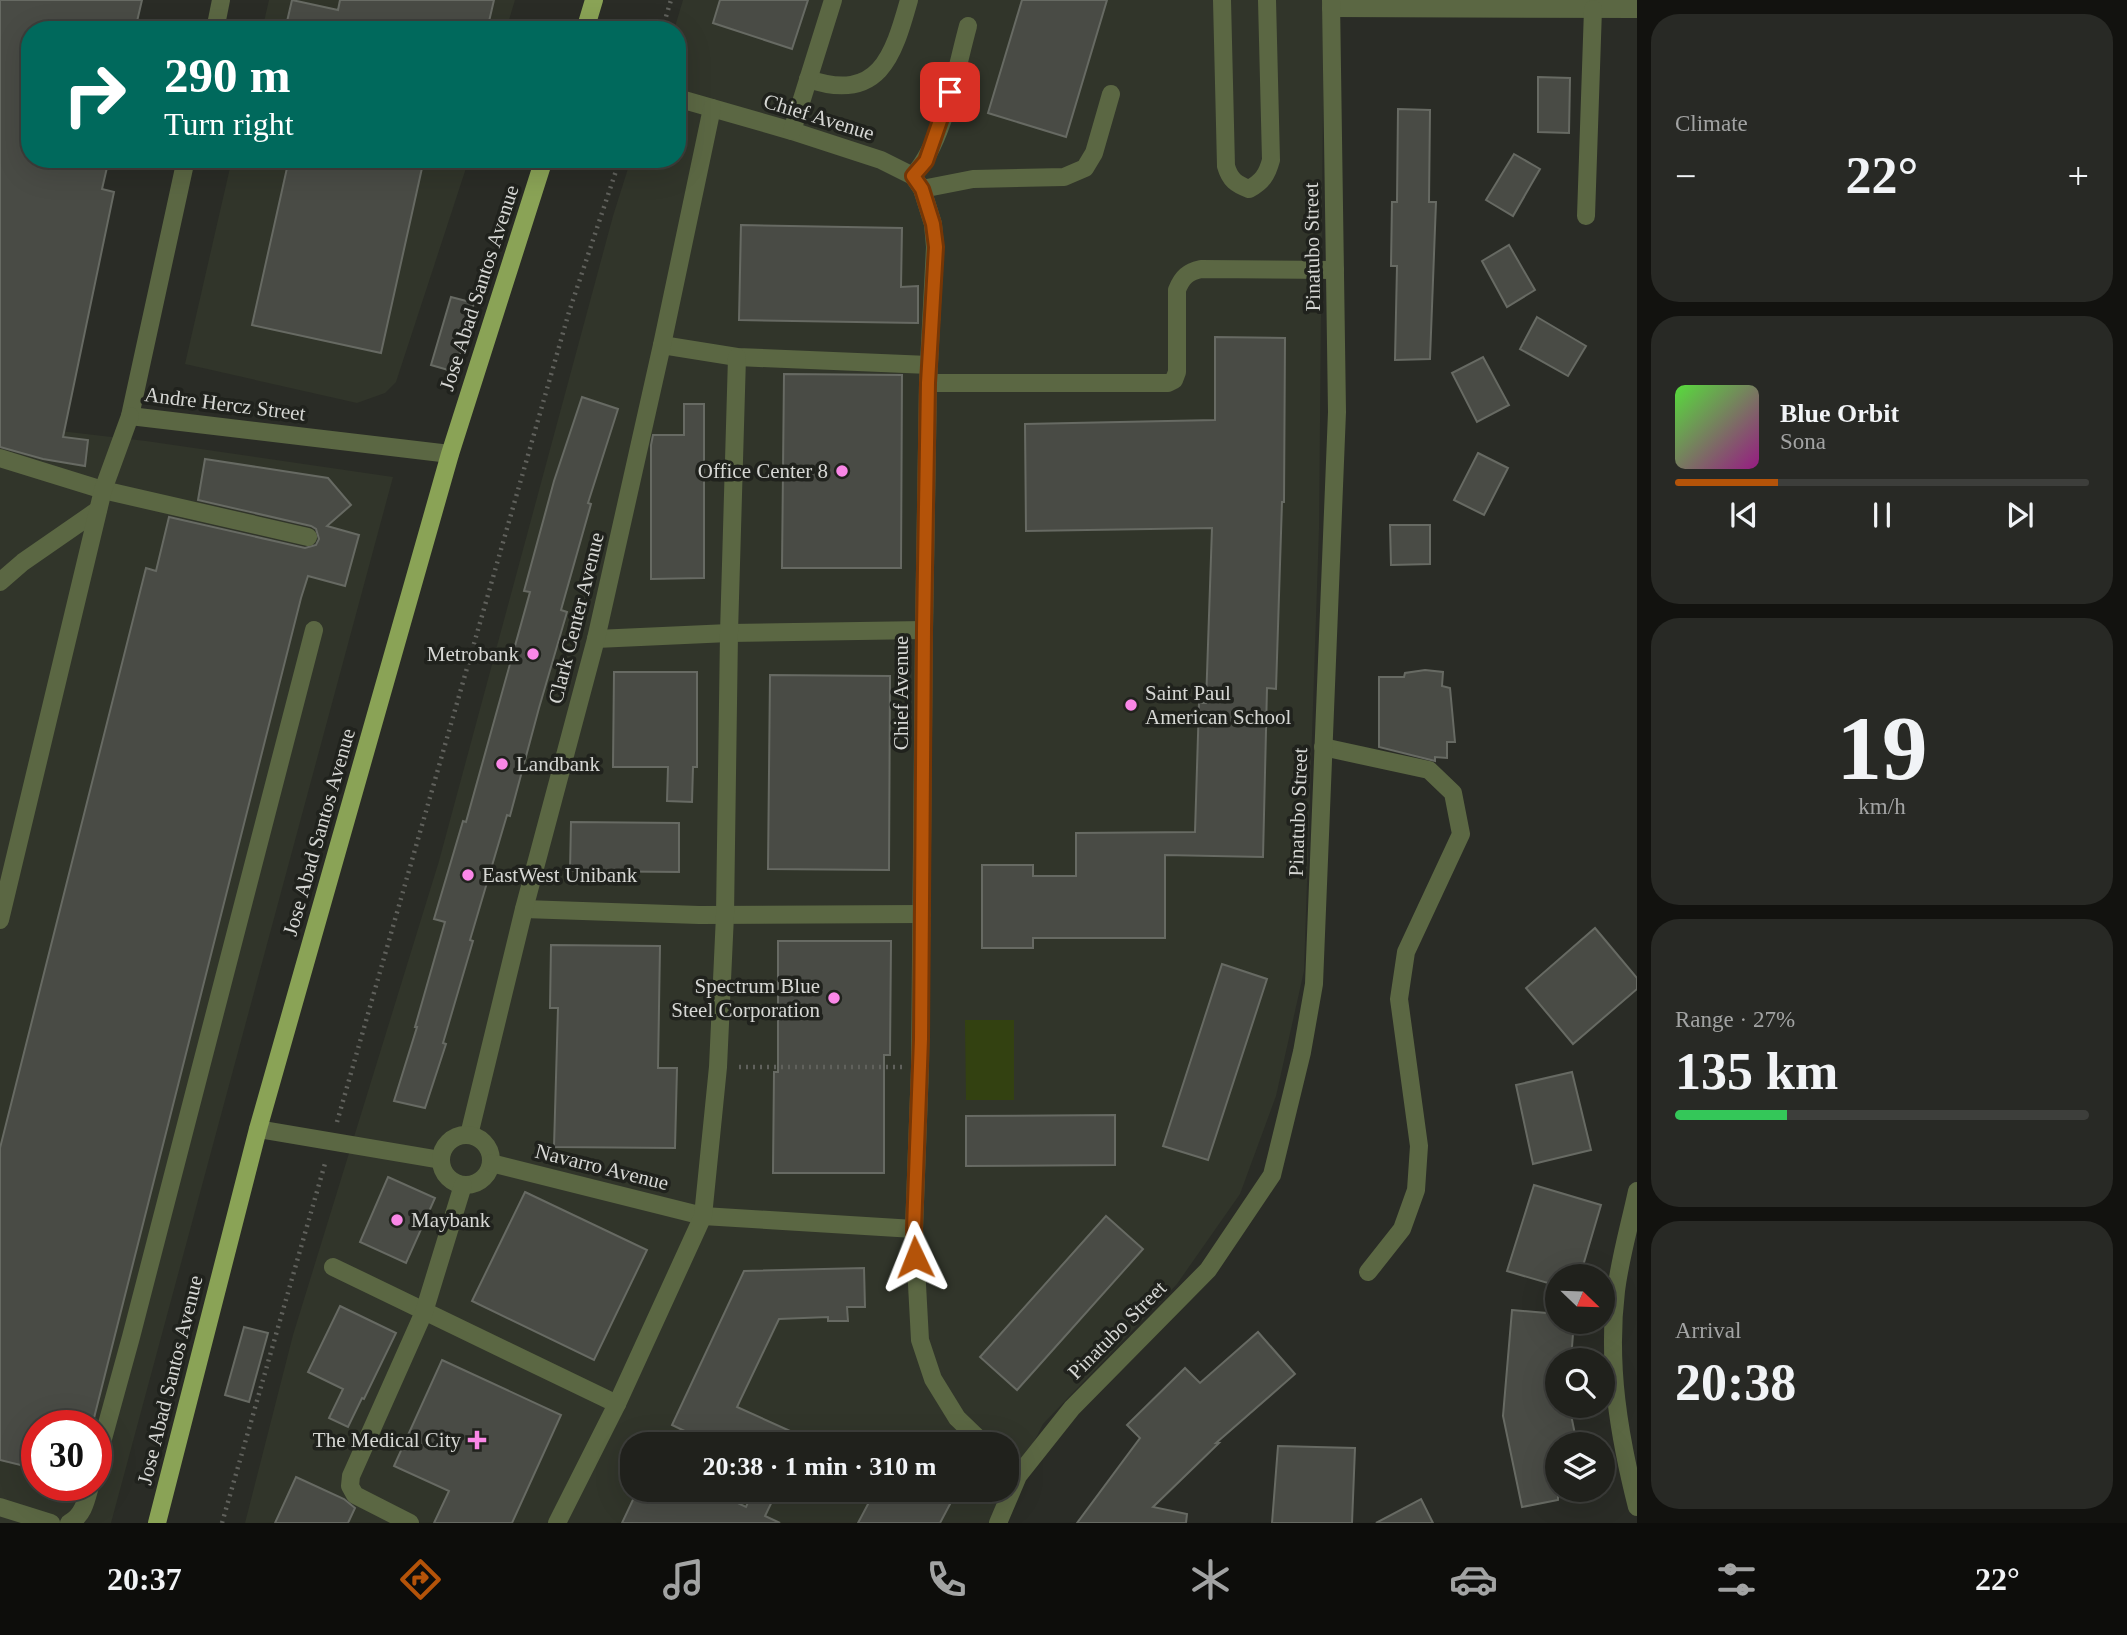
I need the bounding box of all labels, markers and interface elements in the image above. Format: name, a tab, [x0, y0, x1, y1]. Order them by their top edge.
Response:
text: 290 m	[164, 48, 291, 103]
icon: right	[49, 49, 140, 140]
pin	[920, 62, 980, 122]
icon: arrive	[931, 73, 969, 111]
street label: Chief Avenue	[761, 89, 877, 145]
text: Turn right	[164, 106, 294, 142]
text: Climate	[1675, 111, 1748, 136]
text: 22°	[1846, 147, 1918, 204]
text: −	[1675, 155, 1696, 197]
text: +	[2068, 155, 2089, 197]
street label: Jose Abad Santos Avenue	[434, 182, 524, 394]
street label: Pinatubo Street	[1299, 182, 1325, 312]
street label: Andre Hercz Street	[143, 382, 307, 426]
text: Blue Orbit	[1780, 399, 1899, 428]
text: Sona	[1780, 429, 1826, 454]
place label: Office Center 8	[698, 459, 828, 483]
marker: Office Center 8	[834, 463, 850, 479]
icon: previous	[1725, 496, 1763, 534]
icon: pause	[1863, 496, 1901, 534]
icon: next	[2001, 496, 2039, 534]
street label: Clark Center Avenue	[543, 530, 609, 706]
street label: Chief Avenue	[889, 636, 913, 750]
place label: Metrobank	[427, 642, 519, 666]
marker: Metrobank	[525, 646, 541, 662]
place label: Saint Paul American School	[1145, 681, 1292, 729]
marker: Saint Paul American School	[1123, 697, 1139, 713]
text: 19	[1837, 698, 1928, 799]
street label: Jose Abad Santos Avenue	[278, 725, 360, 939]
street label: Pinatubo Street	[1284, 747, 1312, 877]
place label: Landbank	[516, 752, 600, 776]
marker: Landbank	[494, 756, 510, 772]
text: km/h	[1858, 794, 1906, 819]
place label: EastWest Unibank	[482, 863, 638, 887]
marker: EastWest Unibank	[460, 867, 476, 883]
place label: Spectrum Blue Steel Corporation	[671, 974, 820, 1022]
marker: Spectrum Blue Steel Corporation	[826, 990, 842, 1006]
text: Range · 27%	[1675, 1007, 1795, 1032]
text: 135 km	[1675, 1043, 1838, 1100]
street label: Navarro Avenue	[533, 1139, 671, 1195]
place label: Maybank	[411, 1208, 491, 1232]
marker: Maybank	[389, 1212, 405, 1228]
position arrow	[878, 1220, 952, 1294]
north arrow	[1545, 1264, 1615, 1334]
map controls	[1545, 1264, 1615, 1502]
street label: Jose Abad Santos Avenue	[132, 1273, 208, 1487]
street label: Pinatubo Street	[1063, 1276, 1171, 1384]
text: Arrival	[1675, 1318, 1741, 1343]
button: search	[1545, 1348, 1615, 1418]
text: 20:38	[1675, 1354, 1796, 1411]
speed limit sign: 30	[21, 1410, 112, 1501]
place label: The Medical City	[313, 1428, 461, 1452]
marker: The Medical City	[467, 1430, 487, 1450]
button: layers	[1545, 1432, 1615, 1502]
text: 20:38 · 1 min · 310 m	[703, 1452, 937, 1481]
icon: directions	[396, 1555, 445, 1604]
icon: music	[659, 1555, 708, 1604]
icon: phone	[922, 1555, 971, 1604]
icon: climate	[1186, 1555, 1235, 1604]
icon: car	[1449, 1555, 1498, 1604]
icon: filters	[1712, 1555, 1761, 1604]
text: 20:37	[107, 1561, 182, 1597]
text: 22°	[1975, 1561, 2020, 1597]

